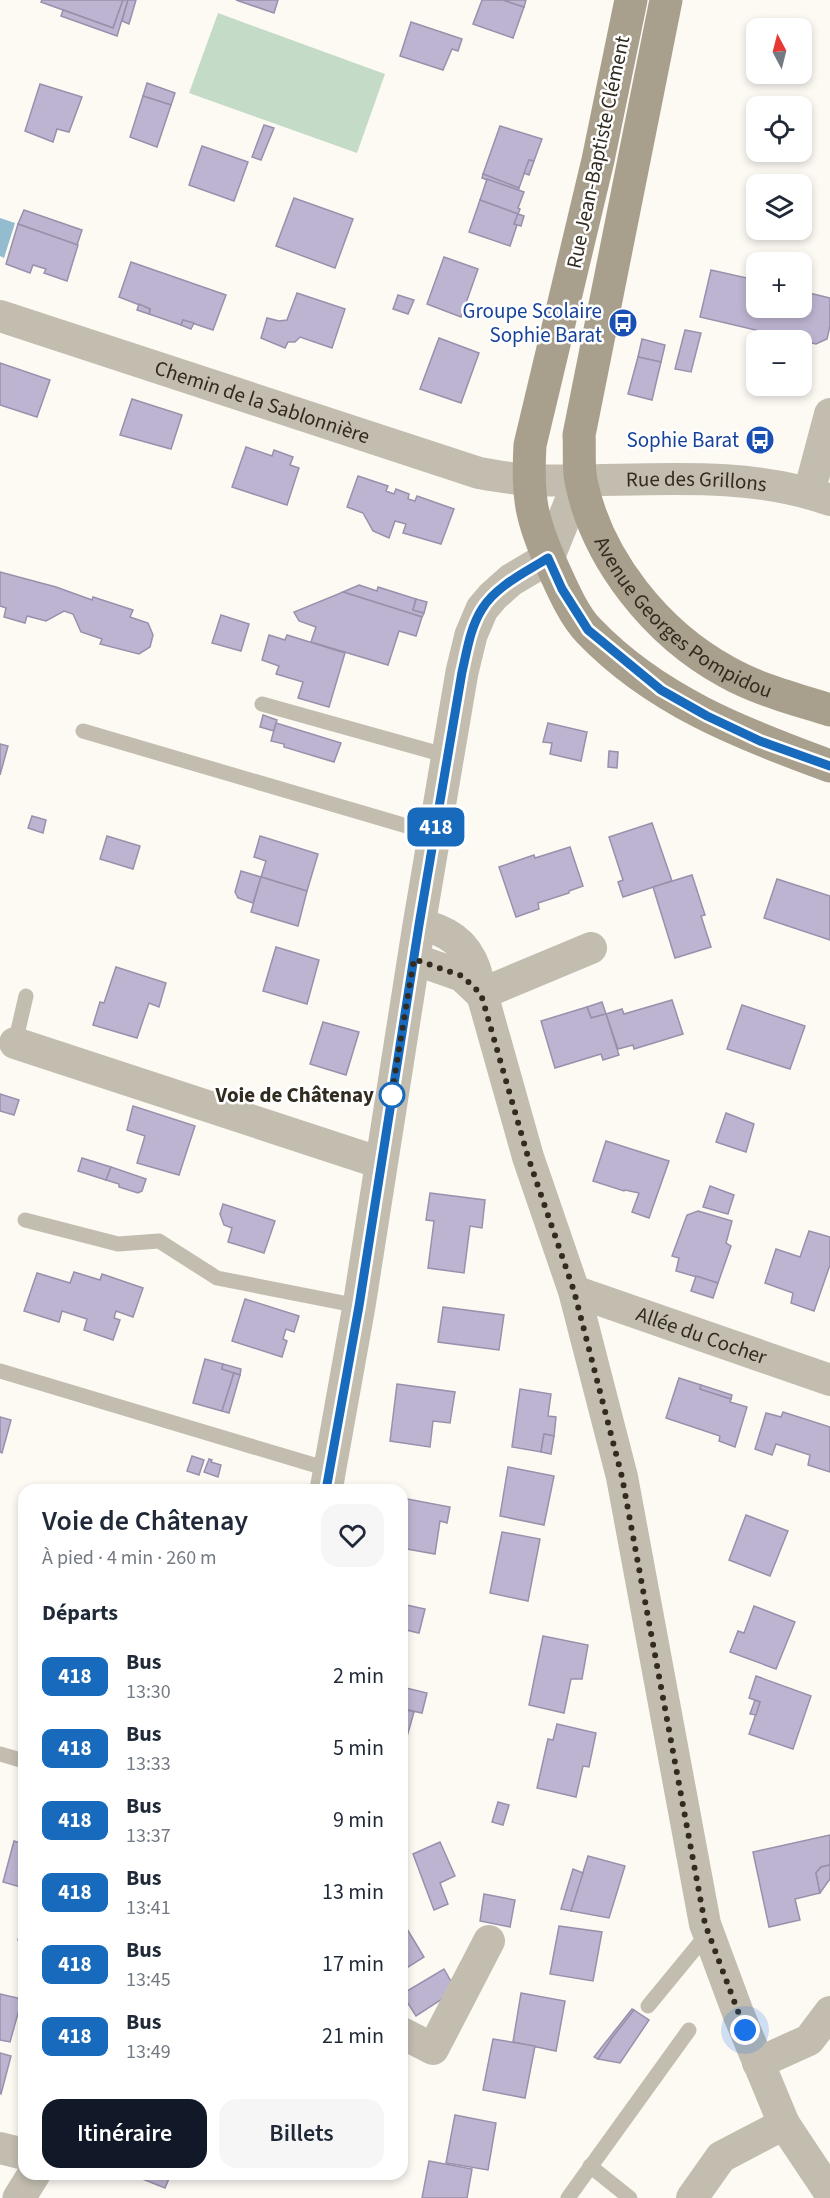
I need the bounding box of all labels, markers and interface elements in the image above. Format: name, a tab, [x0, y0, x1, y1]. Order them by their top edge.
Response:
north arrow	[746, 18, 812, 84]
map controls	[746, 18, 812, 396]
street label: Rue Jean-Baptiste Clément	[559, 33, 637, 271]
button: locate	[746, 96, 812, 162]
button: layers	[746, 174, 812, 240]
button: +	[746, 252, 812, 318]
place label: Groupe Scolaire Sophie Barat	[463, 296, 602, 350]
bus stop icon: Groupe Scolaire Sophie Barat	[607, 307, 639, 339]
button: −	[746, 330, 812, 396]
street label: Chemin de la Sablonnière	[151, 353, 374, 451]
bus stop icon: Sophie Barat	[744, 424, 776, 456]
place label: Sophie Barat	[626, 425, 739, 455]
street label: Rue des Grillons	[626, 464, 769, 499]
street label: Avenue Georges Pompidou	[587, 531, 777, 706]
line badge: 418	[402, 808, 470, 846]
text: 418	[419, 812, 453, 842]
place label: Voie de Châtenay	[215, 1080, 374, 1110]
marker: Voie de Châtenay	[379, 1082, 405, 1108]
street label: Allée du Cocher	[632, 1299, 772, 1372]
text: Voie de Châtenay	[42, 1501, 248, 1541]
button: heart	[321, 1504, 384, 1567]
text: À pied · 4 min · 260 m	[42, 1544, 217, 1572]
text: Départs	[42, 1597, 118, 1629]
text: Bus	[126, 1646, 162, 1678]
text: 2 min	[333, 1660, 384, 1692]
text: 418	[58, 1661, 92, 1691]
text: 13:30	[126, 1678, 171, 1706]
text: Bus	[126, 1718, 162, 1750]
text: 5 min	[333, 1732, 384, 1764]
text: 418	[58, 1733, 92, 1763]
text: 13:33	[126, 1750, 171, 1778]
text: Bus	[126, 1790, 162, 1822]
text: 9 min	[333, 1804, 384, 1836]
text: 418	[58, 1805, 92, 1835]
text: 13:37	[126, 1822, 171, 1850]
text: Bus	[126, 1862, 162, 1894]
text: 13 min	[322, 1876, 384, 1908]
text: 418	[58, 1877, 92, 1907]
text: 13:41	[126, 1894, 171, 1922]
text: Bus	[126, 1934, 162, 1966]
text: 17 min	[322, 1948, 384, 1980]
text: 418	[58, 1949, 92, 1979]
text: 13:45	[126, 1966, 171, 1994]
text: Bus	[126, 2006, 162, 2038]
your location	[730, 2015, 760, 2045]
text: 21 min	[322, 2020, 384, 2052]
text: 418	[58, 2021, 92, 2051]
text: 13:49	[126, 2038, 171, 2066]
button: Itinéraire	[42, 2099, 207, 2168]
button: Billets	[219, 2099, 384, 2168]

